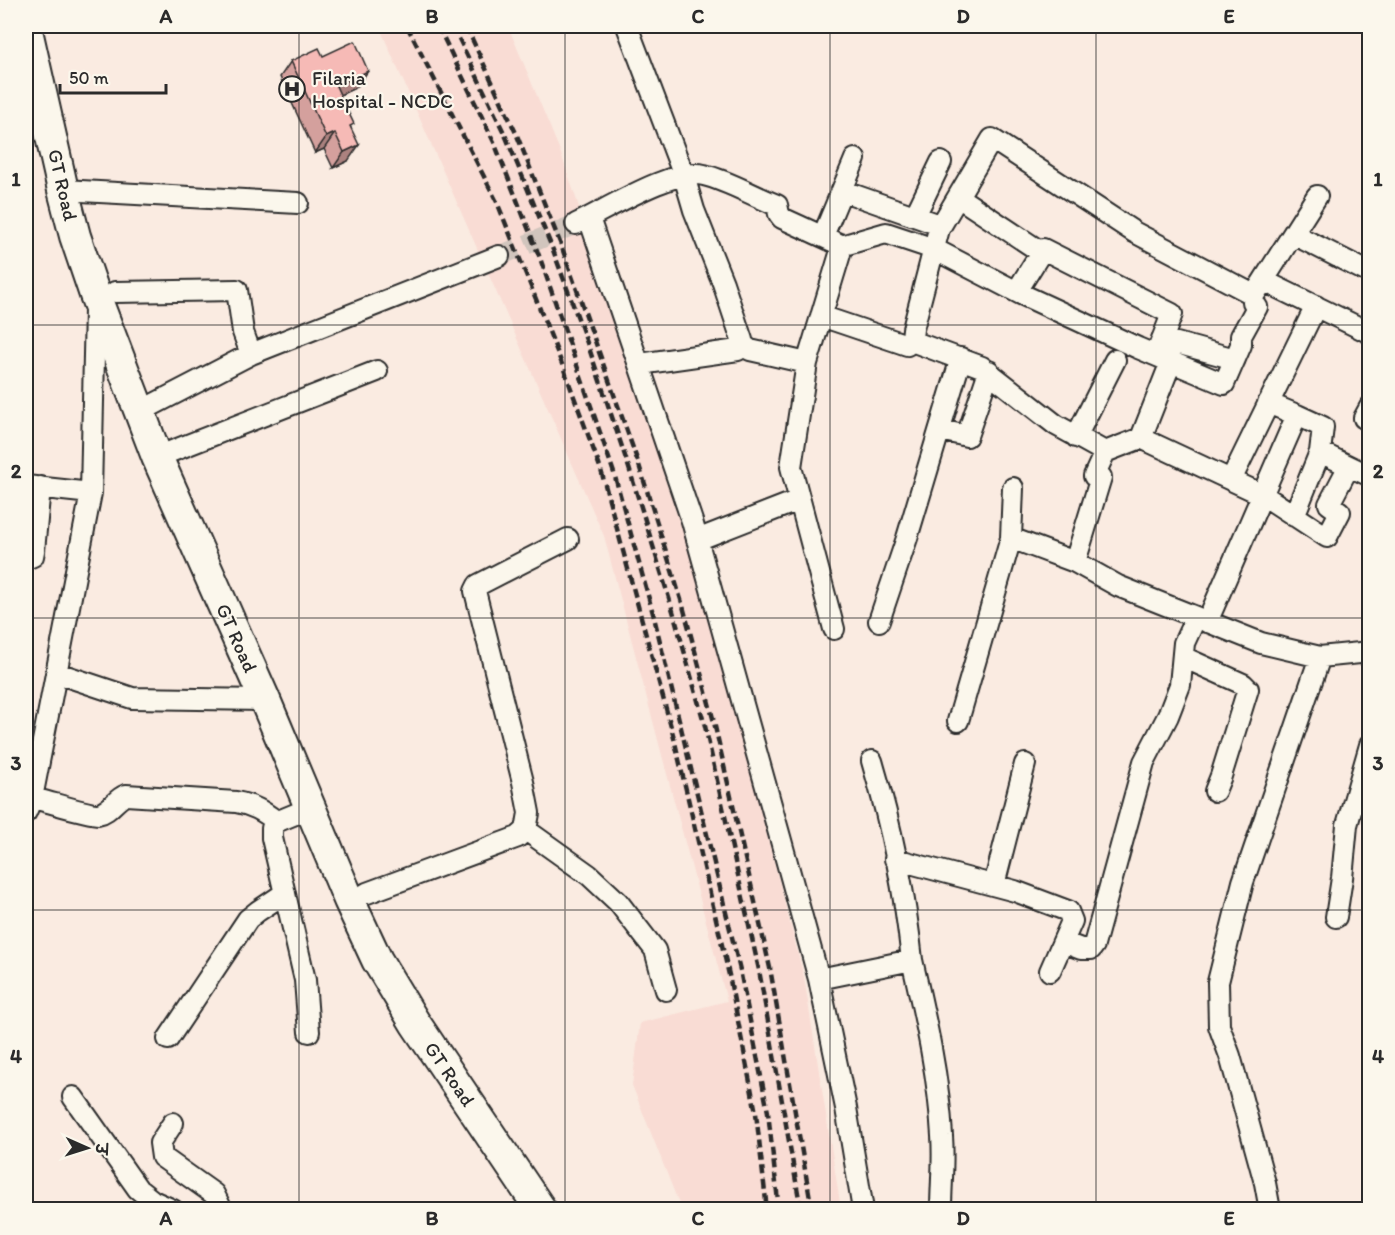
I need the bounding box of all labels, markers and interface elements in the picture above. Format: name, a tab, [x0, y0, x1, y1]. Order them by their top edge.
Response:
text: A	[159, 4, 173, 28]
text: B	[426, 4, 439, 28]
text: C	[692, 4, 705, 28]
text: D	[956, 4, 970, 28]
text: E	[1223, 4, 1235, 28]
scale bar	[60, 57, 166, 95]
place label: Filaria Hospital - NCDC	[312, 66, 453, 113]
text: 50 m	[69, 67, 109, 89]
hospital icon: Filaria Hospital - NCDC	[277, 74, 307, 104]
street label: GT Road	[43, 147, 83, 223]
text: 1	[11, 167, 21, 191]
text: 1	[1373, 167, 1383, 191]
text: 2	[11, 459, 22, 483]
text: 2	[1373, 459, 1384, 483]
street label: GT Road	[211, 600, 263, 676]
text: 3	[11, 751, 22, 775]
text: 3	[1373, 751, 1384, 775]
street label: GT Road	[420, 1037, 480, 1111]
text: 4	[10, 1044, 22, 1068]
text: 4	[1372, 1044, 1384, 1068]
north arrow	[57, 1118, 117, 1178]
text: उ	[92, 1141, 111, 1156]
text: A	[159, 1206, 173, 1230]
text: B	[426, 1206, 439, 1230]
text: C	[692, 1206, 705, 1230]
text: D	[956, 1206, 970, 1230]
text: E	[1223, 1206, 1235, 1230]

